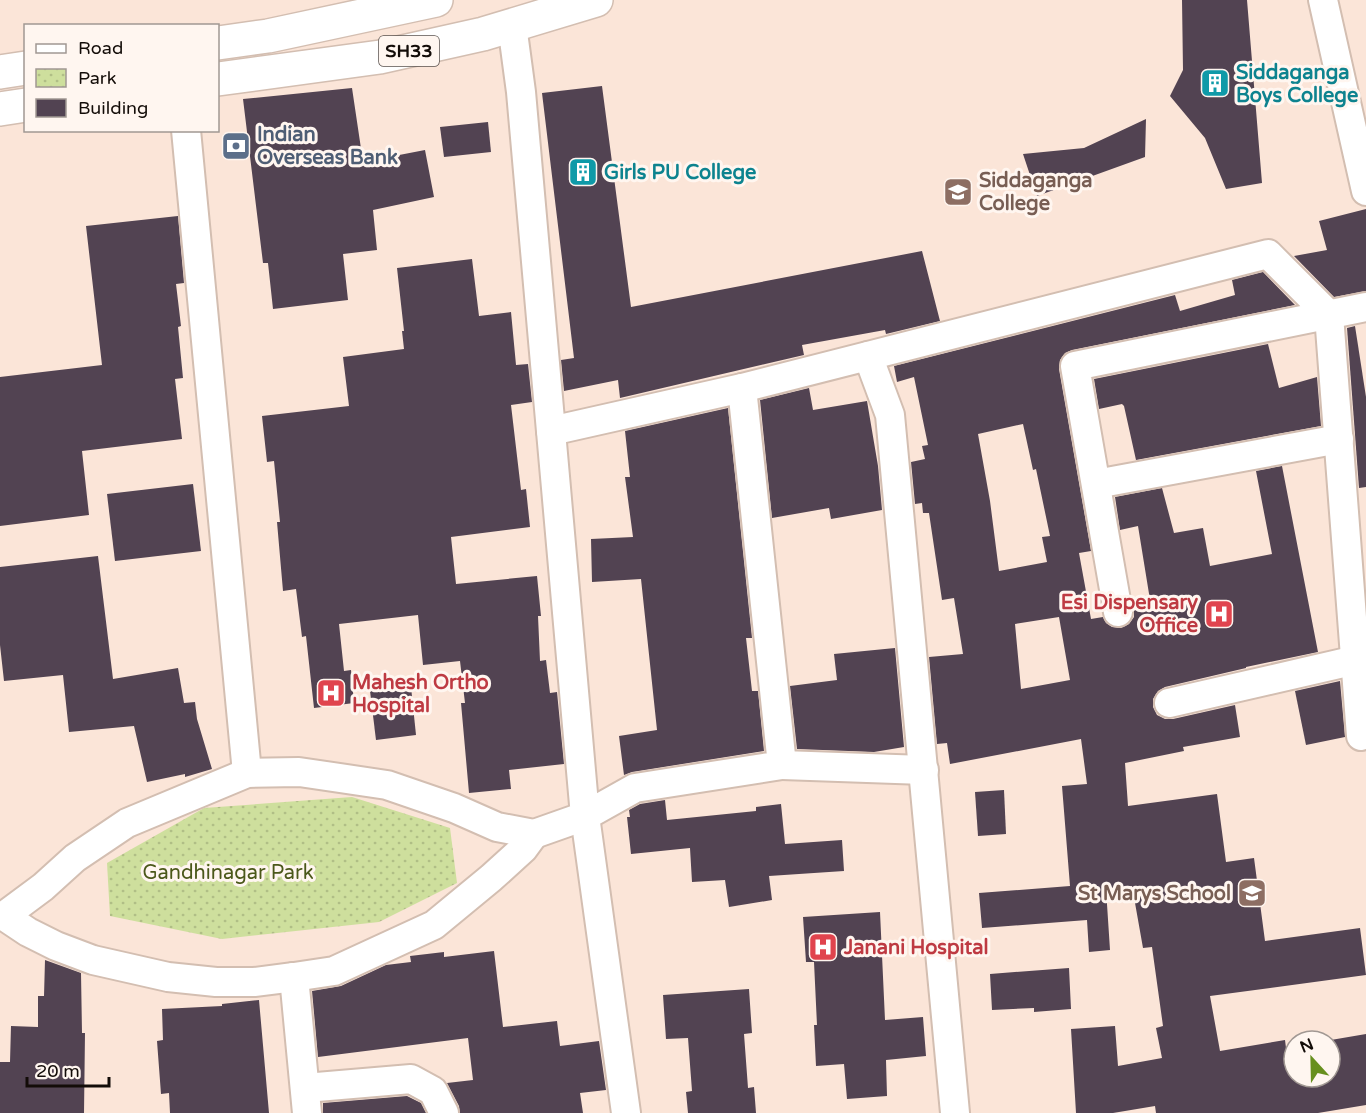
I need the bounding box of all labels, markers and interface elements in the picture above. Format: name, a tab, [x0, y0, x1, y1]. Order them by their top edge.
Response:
legend	[24, 24, 219, 132]
road number: SH33	[379, 36, 439, 66]
text: Road	[78, 37, 123, 59]
place label: Siddaganga Boys College	[1236, 61, 1358, 108]
text: Park	[78, 67, 117, 89]
building icon: Siddaganga Boys College	[1199, 67, 1231, 99]
text: Building	[78, 97, 148, 119]
place label: Indian Overseas Bank	[257, 123, 398, 170]
bank icon: Indian Overseas Bank	[220, 130, 252, 162]
building icon: Girls PU College	[567, 156, 599, 188]
place label: Girls PU College	[604, 161, 756, 185]
place label: Siddaganga College	[979, 169, 1093, 216]
school or university icon: Siddaganga College	[942, 176, 974, 208]
place label: Esi Dispensary Office	[1061, 591, 1198, 638]
hospital icon: Esi Dispensary Office	[1203, 598, 1235, 630]
place label: Mahesh Ortho Hospital	[352, 671, 489, 718]
hospital icon: Mahesh Ortho Hospital	[315, 677, 347, 709]
park label: Gandhinagar Park	[142, 861, 314, 885]
school or university icon: St Marys School	[1236, 877, 1268, 909]
place label: St Marys School	[1078, 882, 1231, 906]
hospital icon: Janani Hospital	[807, 931, 839, 963]
place label: Janani Hospital	[843, 936, 988, 960]
north arrow	[1282, 1029, 1342, 1089]
text: N	[1297, 1034, 1316, 1058]
scale bar	[27, 1050, 110, 1088]
text: 20 m	[36, 1060, 80, 1082]

